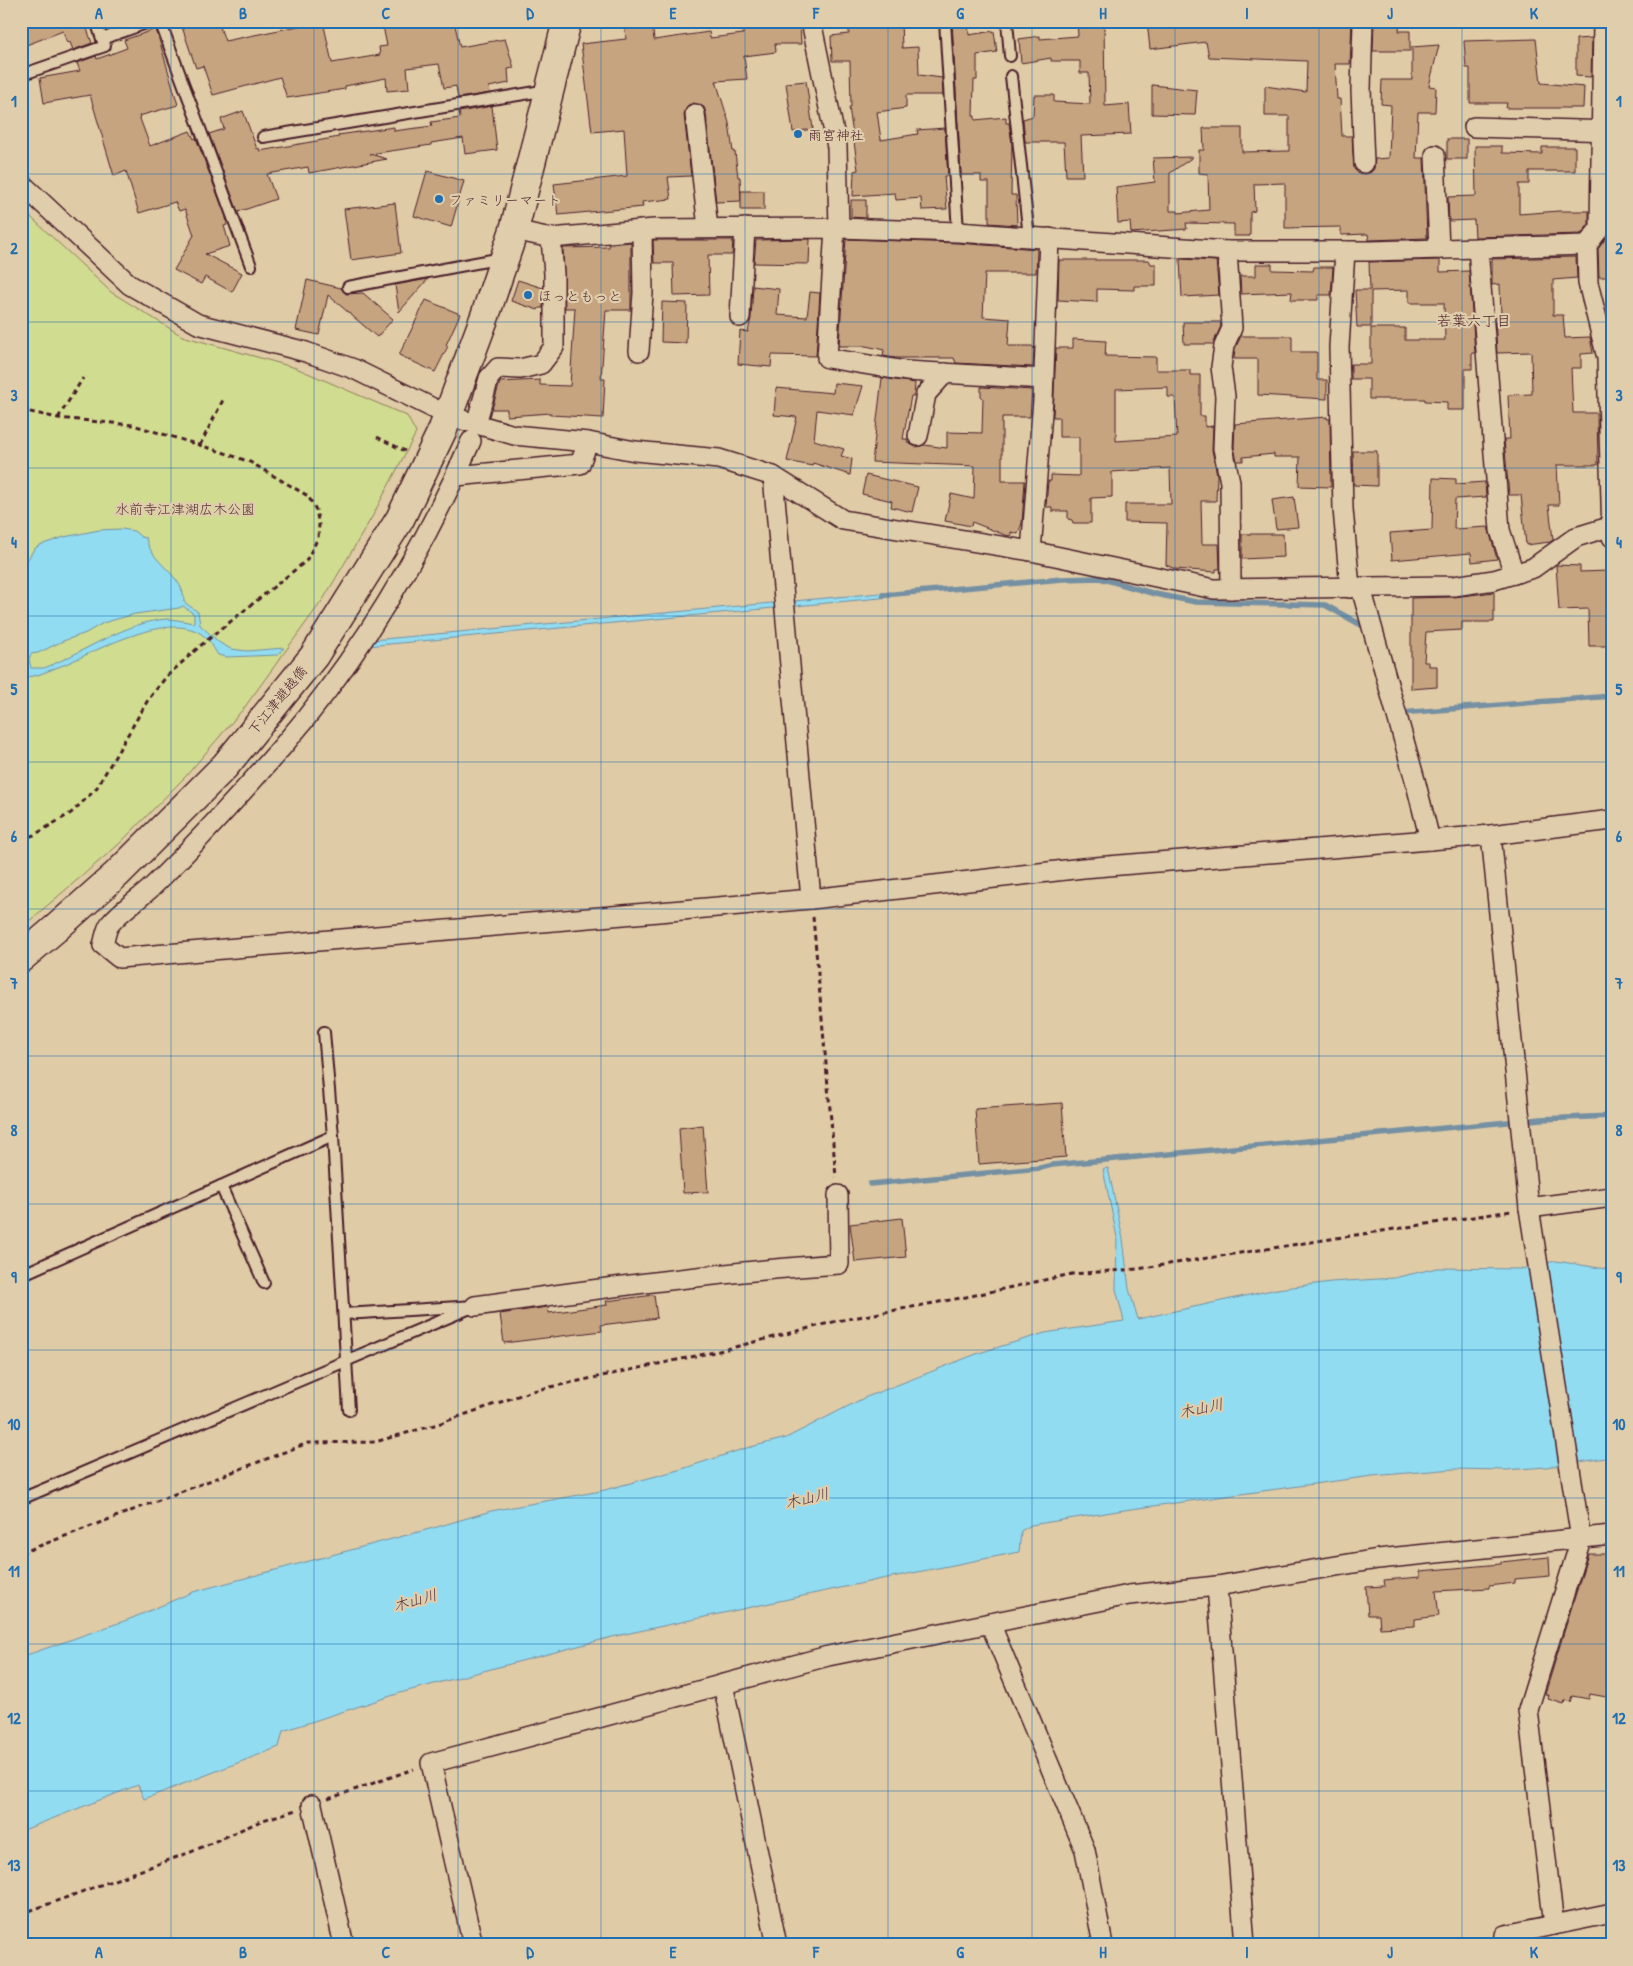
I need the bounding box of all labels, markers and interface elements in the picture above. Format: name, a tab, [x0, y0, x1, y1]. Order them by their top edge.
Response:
text: A	[95, 2, 103, 24]
text: B	[239, 2, 247, 24]
text: C	[382, 2, 391, 24]
text: D	[526, 2, 534, 24]
text: E	[669, 2, 677, 24]
text: F	[812, 2, 820, 24]
text: G	[956, 2, 964, 24]
text: H	[1099, 2, 1107, 24]
text: I	[1245, 2, 1249, 24]
text: J	[1387, 2, 1393, 24]
text: K	[1530, 2, 1539, 24]
text: 1	[11, 90, 17, 112]
text: 1	[1616, 90, 1622, 112]
place label: 雨宮神社	[808, 125, 864, 144]
marker: 雨宮神社	[792, 128, 804, 140]
place label: ファミリーマート	[449, 190, 561, 209]
marker: ファミリーマート	[433, 193, 445, 205]
text: 2	[10, 237, 18, 259]
text: 2	[1615, 237, 1623, 259]
place label: ほっともっと	[538, 286, 622, 305]
marker: ほっともっと	[522, 289, 534, 301]
district label: 若葉六丁目	[1436, 310, 1512, 331]
text: 3	[10, 384, 18, 406]
text: 3	[1615, 384, 1623, 406]
park label: 水前寺江津湖広木公園	[115, 499, 255, 518]
text: 4	[11, 531, 17, 553]
text: 4	[1616, 531, 1622, 553]
street label: 下江津避越僑	[243, 661, 311, 739]
text: 5	[11, 678, 18, 700]
text: 5	[1616, 678, 1623, 700]
text: 6	[11, 825, 18, 847]
text: 6	[1616, 825, 1623, 847]
text: 7	[9, 972, 18, 994]
text: 7	[1614, 972, 1623, 994]
text: 8	[11, 1119, 18, 1141]
text: 8	[1616, 1119, 1623, 1141]
text: 9	[11, 1266, 17, 1288]
text: 9	[1616, 1266, 1622, 1288]
water label: 木山川	[1177, 1393, 1225, 1423]
text: 10	[8, 1413, 20, 1435]
text: 10	[1613, 1413, 1625, 1435]
water label: 木山川	[783, 1482, 831, 1514]
text: 11	[8, 1560, 20, 1582]
text: 11	[1613, 1560, 1625, 1582]
water label: 木山川	[390, 1584, 440, 1616]
text: 12	[7, 1707, 21, 1729]
text: 12	[1612, 1707, 1626, 1729]
text: 13	[8, 1854, 20, 1876]
text: 13	[1613, 1854, 1625, 1876]
text: A	[95, 1941, 103, 1963]
text: B	[239, 1941, 247, 1963]
text: C	[382, 1941, 391, 1963]
text: D	[526, 1941, 534, 1963]
text: E	[669, 1941, 677, 1963]
text: F	[812, 1941, 820, 1963]
text: G	[956, 1941, 964, 1963]
text: H	[1099, 1941, 1107, 1963]
text: I	[1245, 1941, 1249, 1963]
text: J	[1387, 1941, 1393, 1963]
text: K	[1530, 1941, 1539, 1963]

